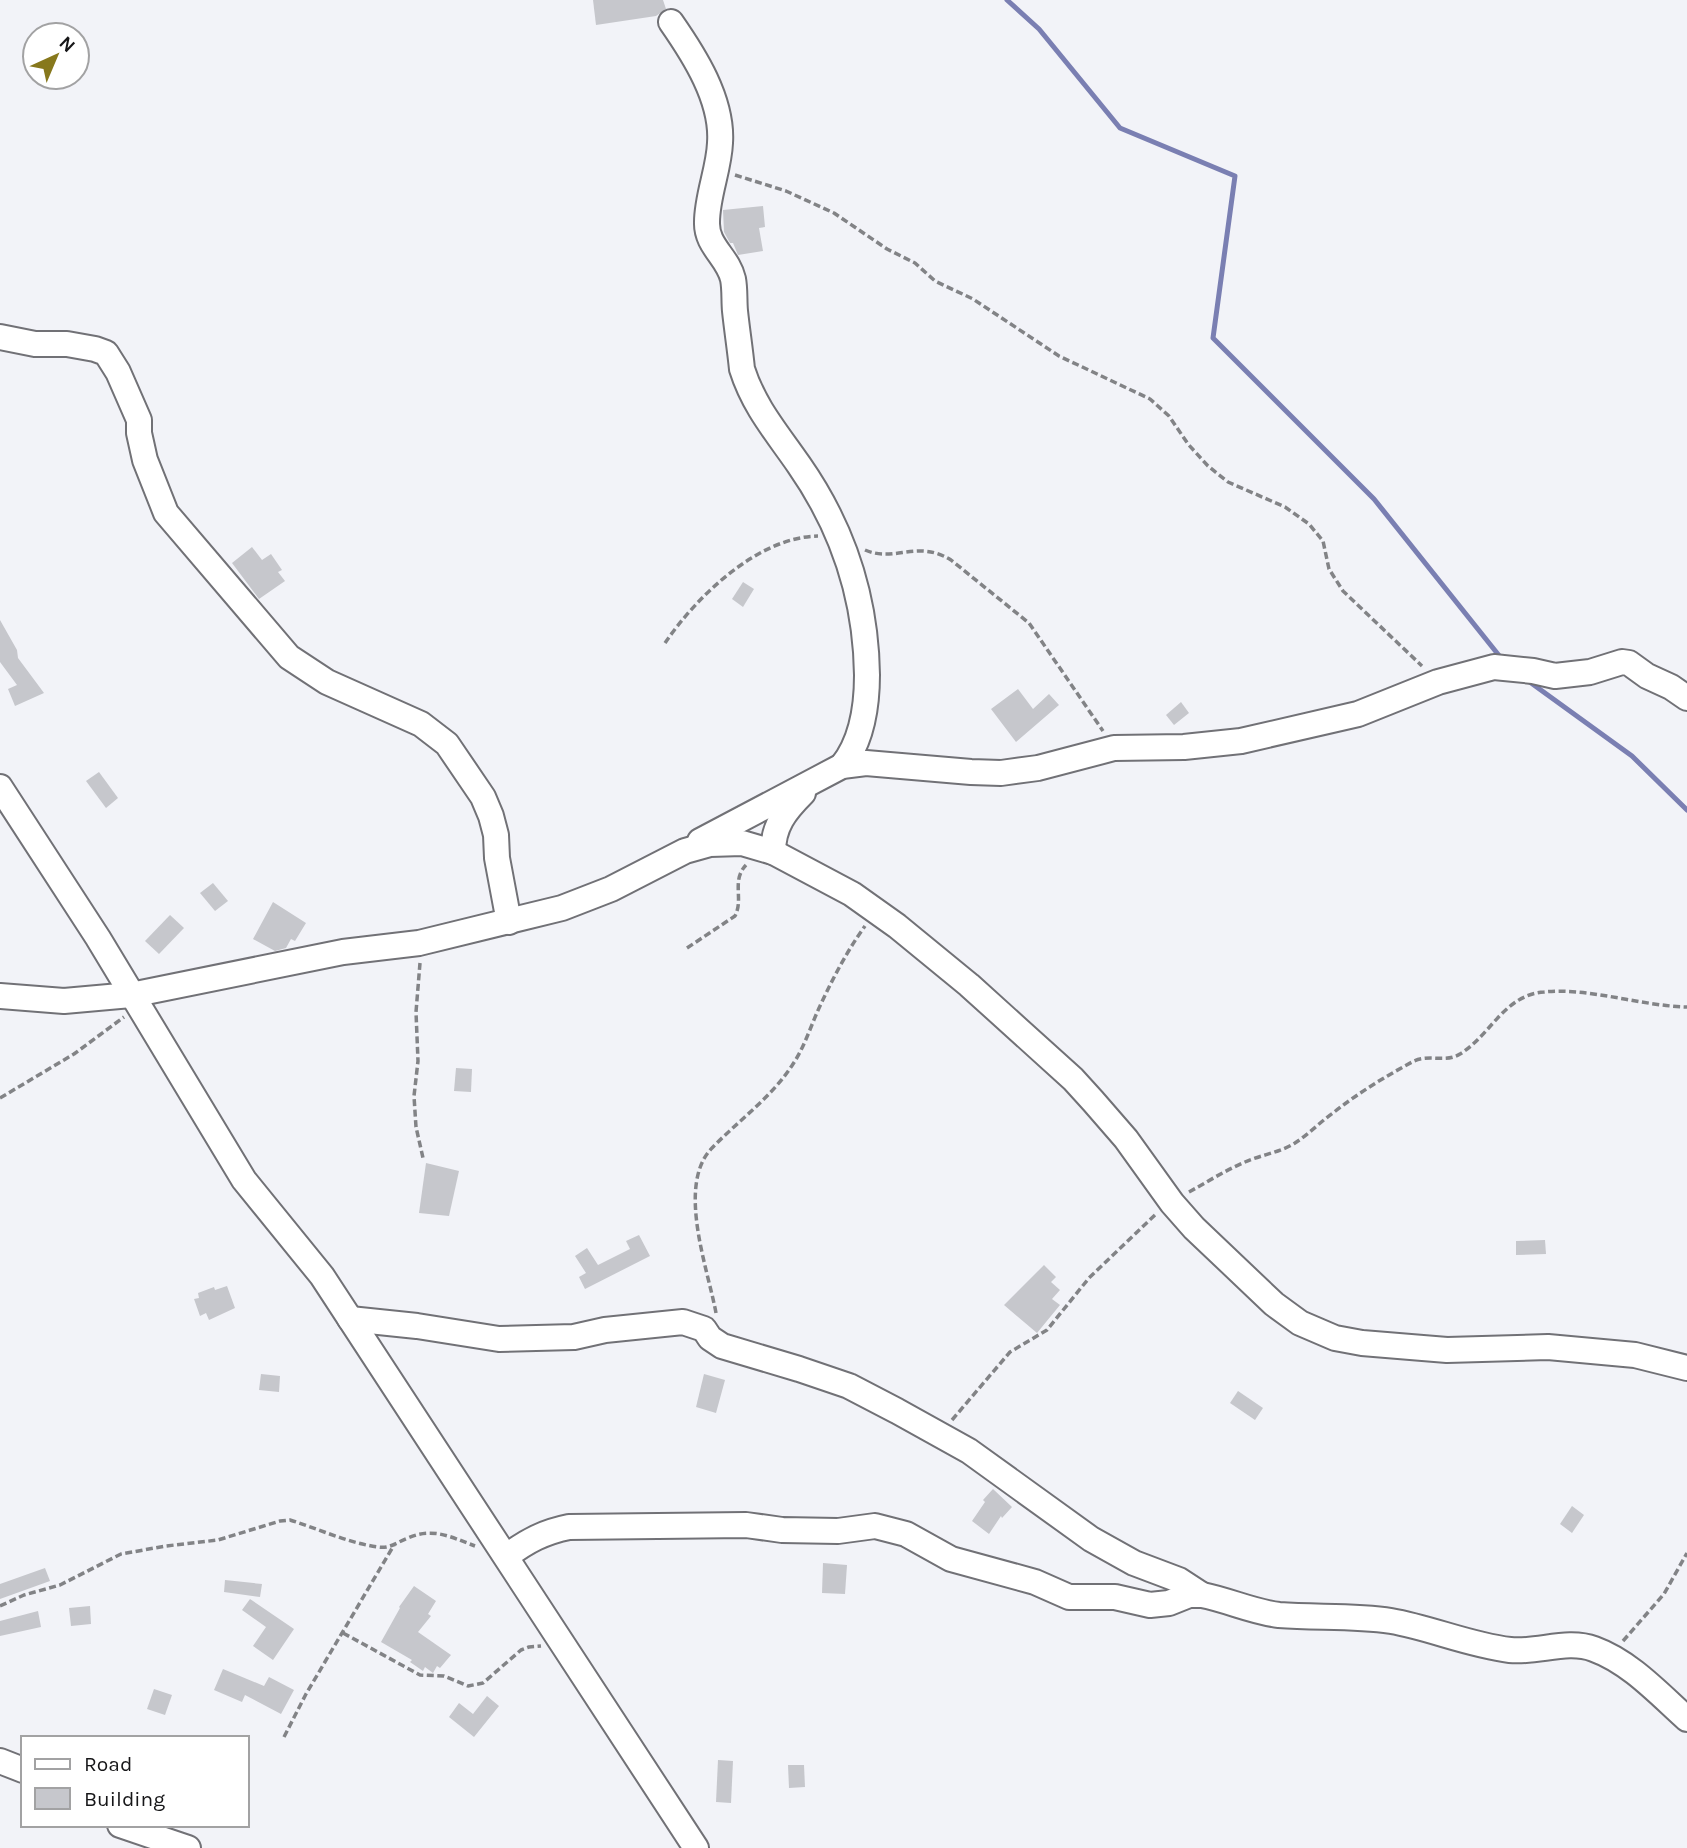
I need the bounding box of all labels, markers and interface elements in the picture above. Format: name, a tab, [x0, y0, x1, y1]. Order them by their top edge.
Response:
north arrow	[21, 21, 91, 91]
text: N	[55, 32, 80, 57]
legend	[21, 1736, 248, 1827]
text: Road	[84, 1752, 132, 1776]
text: Building	[84, 1787, 165, 1811]

